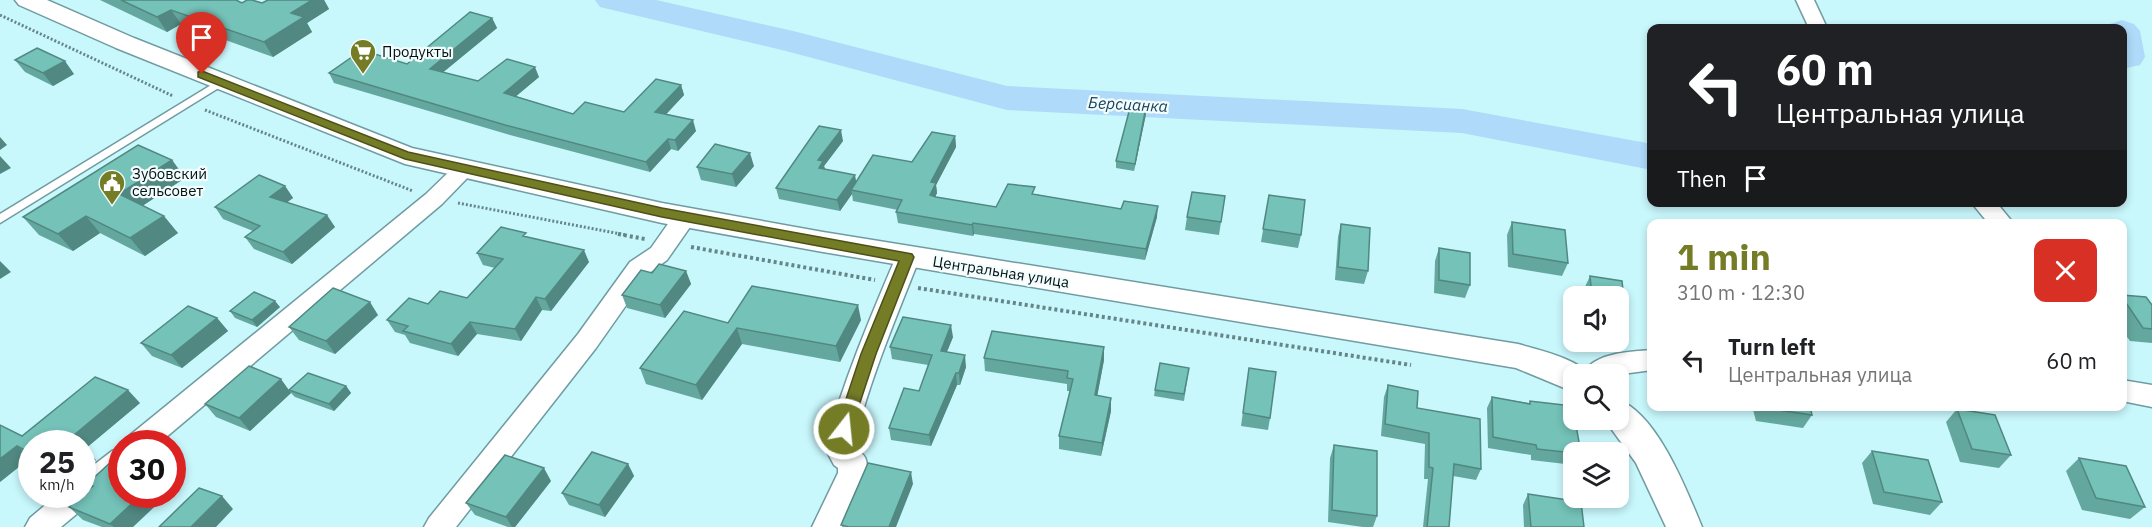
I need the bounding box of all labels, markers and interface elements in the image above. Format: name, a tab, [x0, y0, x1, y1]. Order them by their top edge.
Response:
pin	[176, 12, 227, 74]
icon: arrive	[185, 21, 218, 54]
supermarket icon: Продукты	[348, 37, 378, 75]
place label: Продукты	[382, 42, 452, 61]
text: 60 m	[1776, 42, 1874, 97]
icon: left	[1677, 48, 1755, 126]
water label: Берсианка	[1088, 92, 1168, 116]
text: Центральная улица	[1776, 95, 2025, 130]
icon: arrive	[1739, 162, 1772, 195]
place label: Зубовский сельсовет	[132, 164, 207, 200]
text: Then	[1677, 164, 1727, 193]
public building icon: Зубовский сельсовет	[97, 168, 127, 206]
text: 1 min	[1677, 233, 1771, 280]
button: close	[2034, 239, 2097, 302]
street label: Центральная улица	[931, 251, 1071, 292]
text: 310 m · 12:30	[1677, 279, 1805, 306]
map controls	[1563, 286, 1629, 508]
button: sound	[1563, 286, 1629, 352]
text: Turn left	[1728, 332, 1816, 361]
icon: left	[1677, 344, 1710, 377]
text: 60 m	[2046, 346, 2097, 375]
text: Центральная улица	[1728, 361, 1912, 388]
button: search	[1563, 364, 1629, 430]
position arrow	[812, 397, 876, 461]
speed limit sign: 30	[108, 430, 186, 508]
text: 25	[39, 442, 75, 481]
button: layers	[1563, 442, 1629, 508]
text: km/h	[39, 475, 75, 494]

